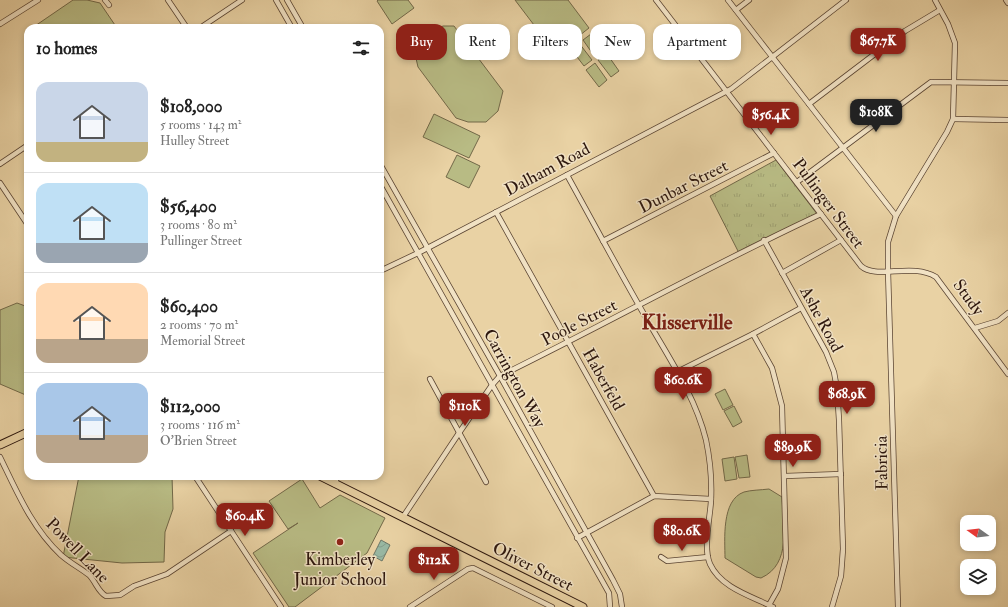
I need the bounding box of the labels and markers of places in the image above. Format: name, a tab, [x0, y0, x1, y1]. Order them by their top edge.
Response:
pin: $67.7K	[845, 28, 911, 62]
pin: $108K	[848, 99, 904, 133]
pin: $56.4K	[738, 102, 804, 136]
pin: $60.6K	[650, 367, 716, 401]
pin: $68.9K	[814, 381, 880, 415]
pin: $110K	[437, 393, 493, 427]
pin: $89.9K	[760, 434, 826, 468]
pin: $60.4K	[212, 503, 278, 537]
pin: $80.6K	[649, 518, 715, 552]
marker: Kimberley Junior School	[335, 537, 345, 547]
pin: $112K	[406, 547, 462, 581]
place label: Kimberley Junior School	[293, 549, 387, 591]

